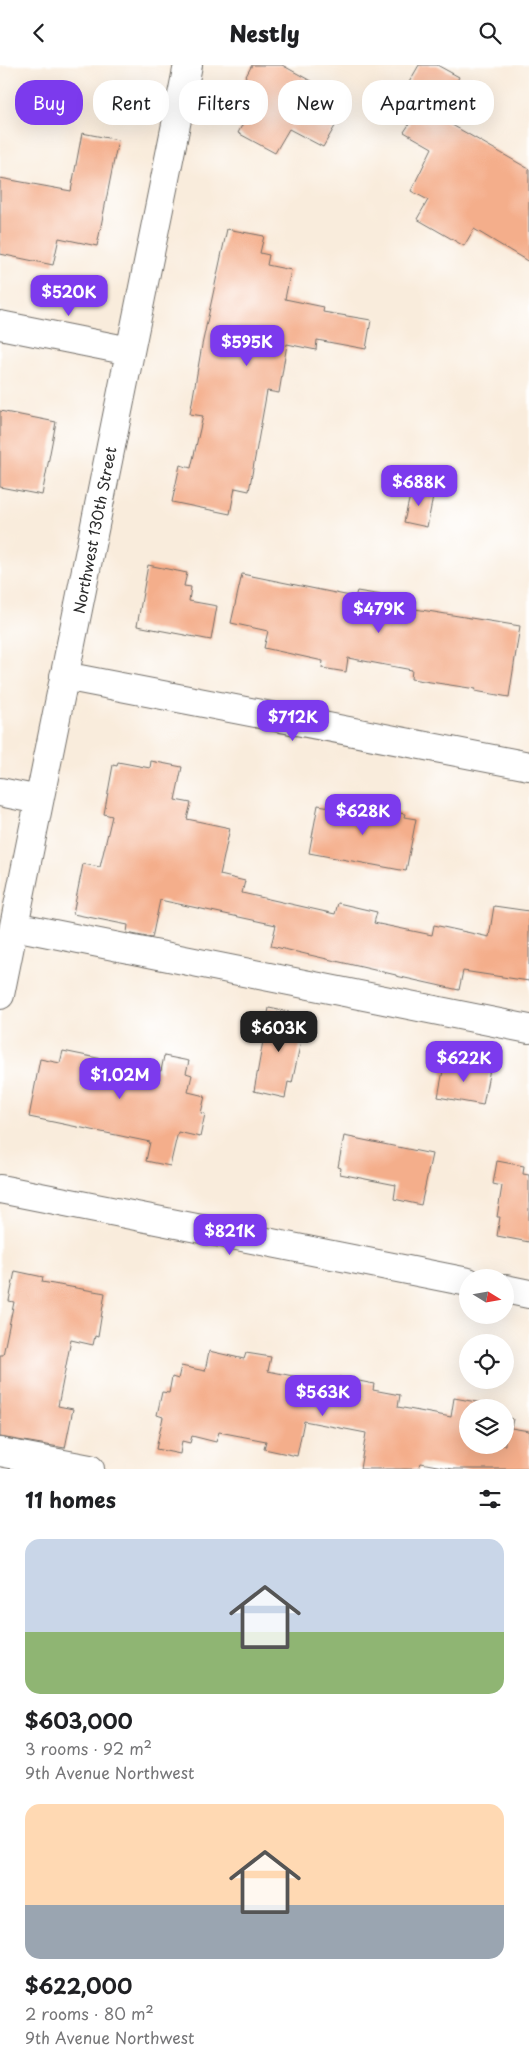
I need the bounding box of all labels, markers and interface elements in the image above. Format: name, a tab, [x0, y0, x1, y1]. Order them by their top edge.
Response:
text: Nestly	[229, 16, 300, 49]
icon: back	[25, 19, 53, 47]
icon: search	[476, 19, 504, 47]
chip: Buy	[15, 80, 83, 125]
chip: Rent	[93, 80, 169, 125]
chip: Filters	[179, 80, 268, 125]
chip: New	[278, 80, 352, 125]
chip: Apartment	[362, 80, 494, 125]
pin: $520K	[34, 275, 104, 317]
text: $520K	[42, 279, 96, 303]
pin: $595K	[212, 325, 282, 367]
text: $595K	[221, 329, 273, 353]
street label: Northwest 130th Street	[67, 444, 121, 616]
pin: $688K	[384, 465, 454, 507]
text: $688K	[392, 469, 446, 493]
pin: $479K	[344, 591, 414, 634]
text: $479K	[353, 596, 405, 620]
pin: $712K	[258, 699, 328, 742]
text: $712K	[268, 704, 318, 728]
pin: $628K	[328, 793, 398, 836]
text: $628K	[336, 798, 390, 822]
pin: $603K	[244, 1011, 314, 1053]
text: $603K	[251, 1015, 307, 1039]
pin: $622K	[429, 1041, 499, 1083]
text: $622K	[437, 1045, 491, 1069]
pin: $1.02M	[79, 1057, 161, 1100]
text: $1.02M	[90, 1062, 150, 1086]
pin: $821K	[195, 1213, 265, 1256]
text: $821K	[205, 1218, 255, 1242]
north arrow	[459, 1269, 514, 1324]
map controls	[459, 1269, 514, 1454]
button: locate	[459, 1334, 514, 1389]
pin: $563K	[288, 1375, 358, 1417]
text: $563K	[296, 1379, 350, 1403]
button: layers	[459, 1399, 514, 1454]
text: 11 homes	[25, 1483, 116, 1515]
icon: filters	[476, 1485, 504, 1513]
icon: home	[220, 1572, 310, 1662]
text: $603,000	[25, 1704, 133, 1736]
text: 3 rooms · 92 m²	[25, 1736, 152, 1760]
text: 9th Avenue Northwest	[25, 1760, 194, 1784]
icon: home	[220, 1837, 310, 1927]
text: $622,000	[25, 1969, 132, 2001]
text: 2 rooms · 80 m²	[25, 2001, 154, 2025]
text: 9th Avenue Northwest	[25, 2025, 194, 2049]

